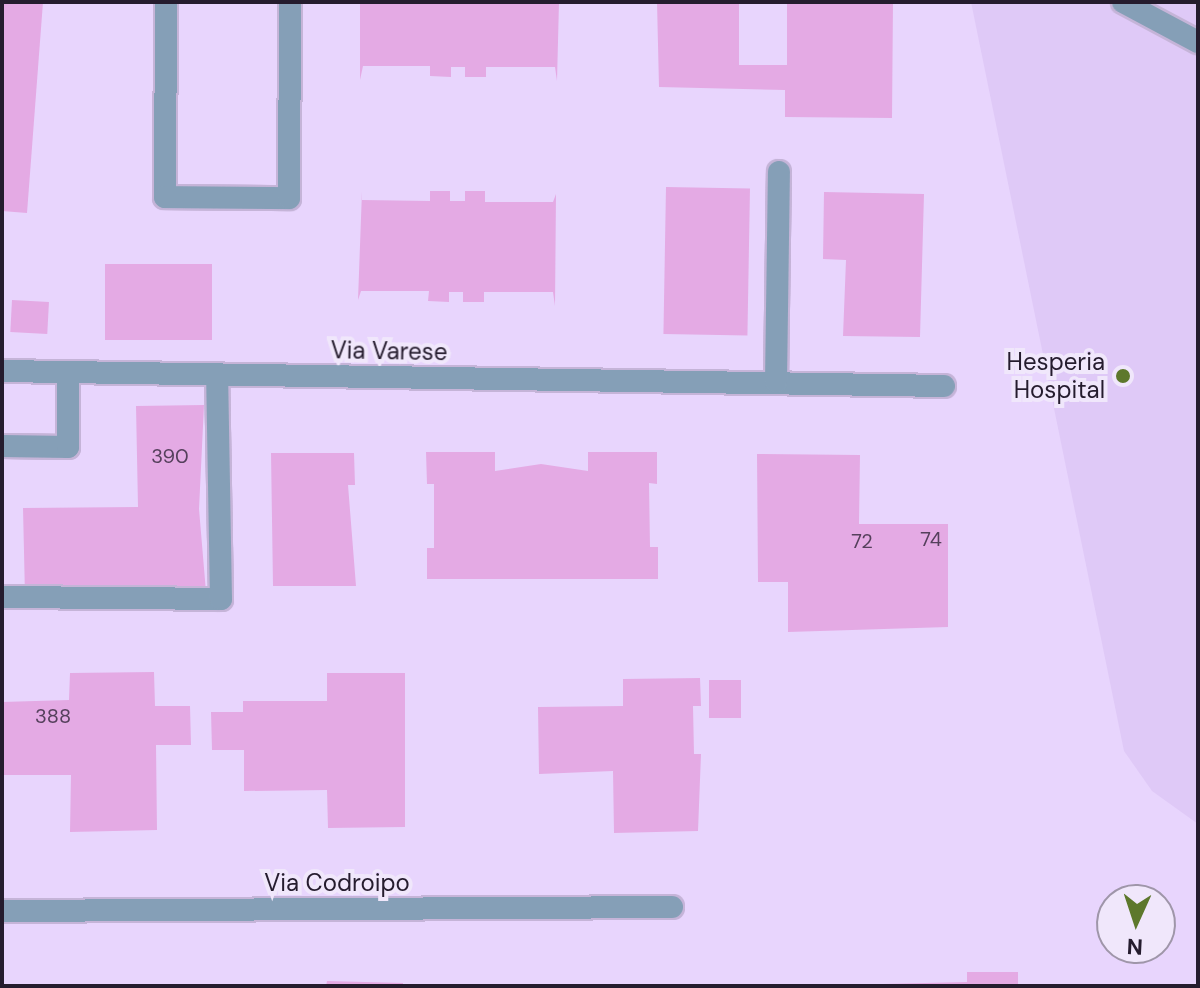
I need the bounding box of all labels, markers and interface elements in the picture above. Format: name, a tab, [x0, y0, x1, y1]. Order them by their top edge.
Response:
street label: Via Varese	[330, 336, 448, 366]
place label: Hesperia Hospital	[1007, 348, 1105, 404]
marker: Hesperia Hospital	[1112, 365, 1134, 387]
house number: 390	[151, 444, 189, 468]
house number: 74	[920, 527, 942, 551]
house number: 72	[851, 529, 873, 553]
house number: 388	[35, 704, 71, 728]
street label: Via Codroipo	[264, 869, 410, 897]
north arrow	[1096, 884, 1176, 964]
text: N	[1126, 932, 1144, 961]

